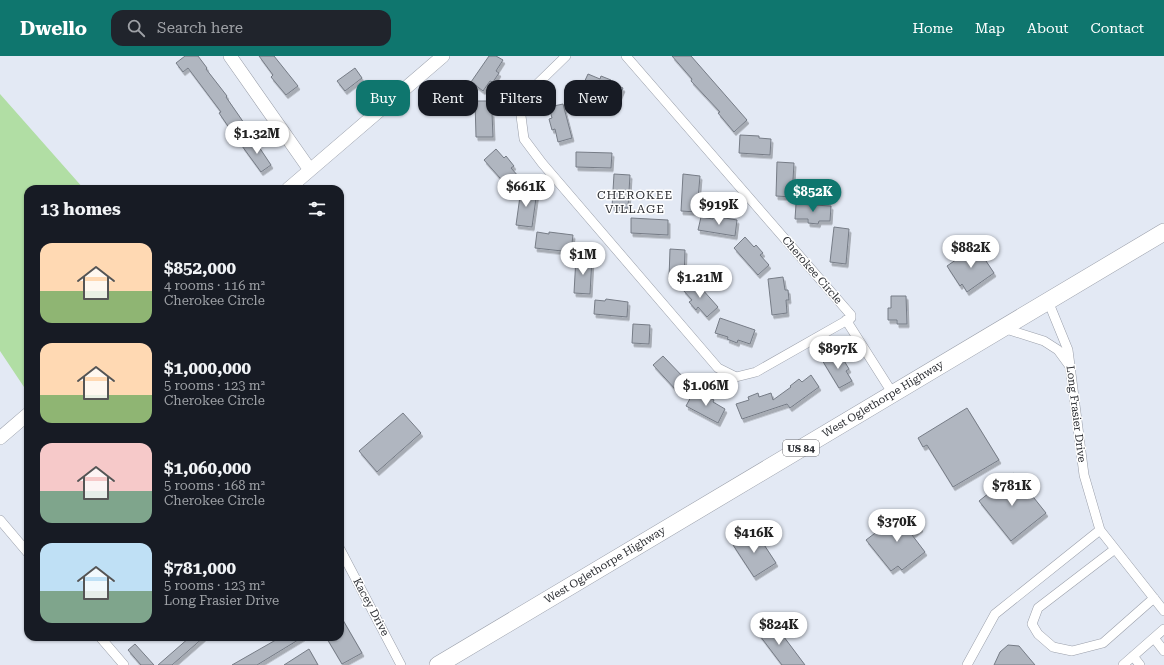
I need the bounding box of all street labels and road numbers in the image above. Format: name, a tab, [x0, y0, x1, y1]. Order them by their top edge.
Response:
street label: Cherokee Circle	[779, 234, 845, 306]
street label: West Oglethorpe Highway	[820, 357, 946, 440]
street label: Long Frasier Drive	[1064, 365, 1088, 463]
road number: US 84	[783, 440, 819, 456]
street label: West Oglethorpe Highway	[542, 523, 668, 606]
street label: Kacey Drive	[350, 576, 392, 638]

